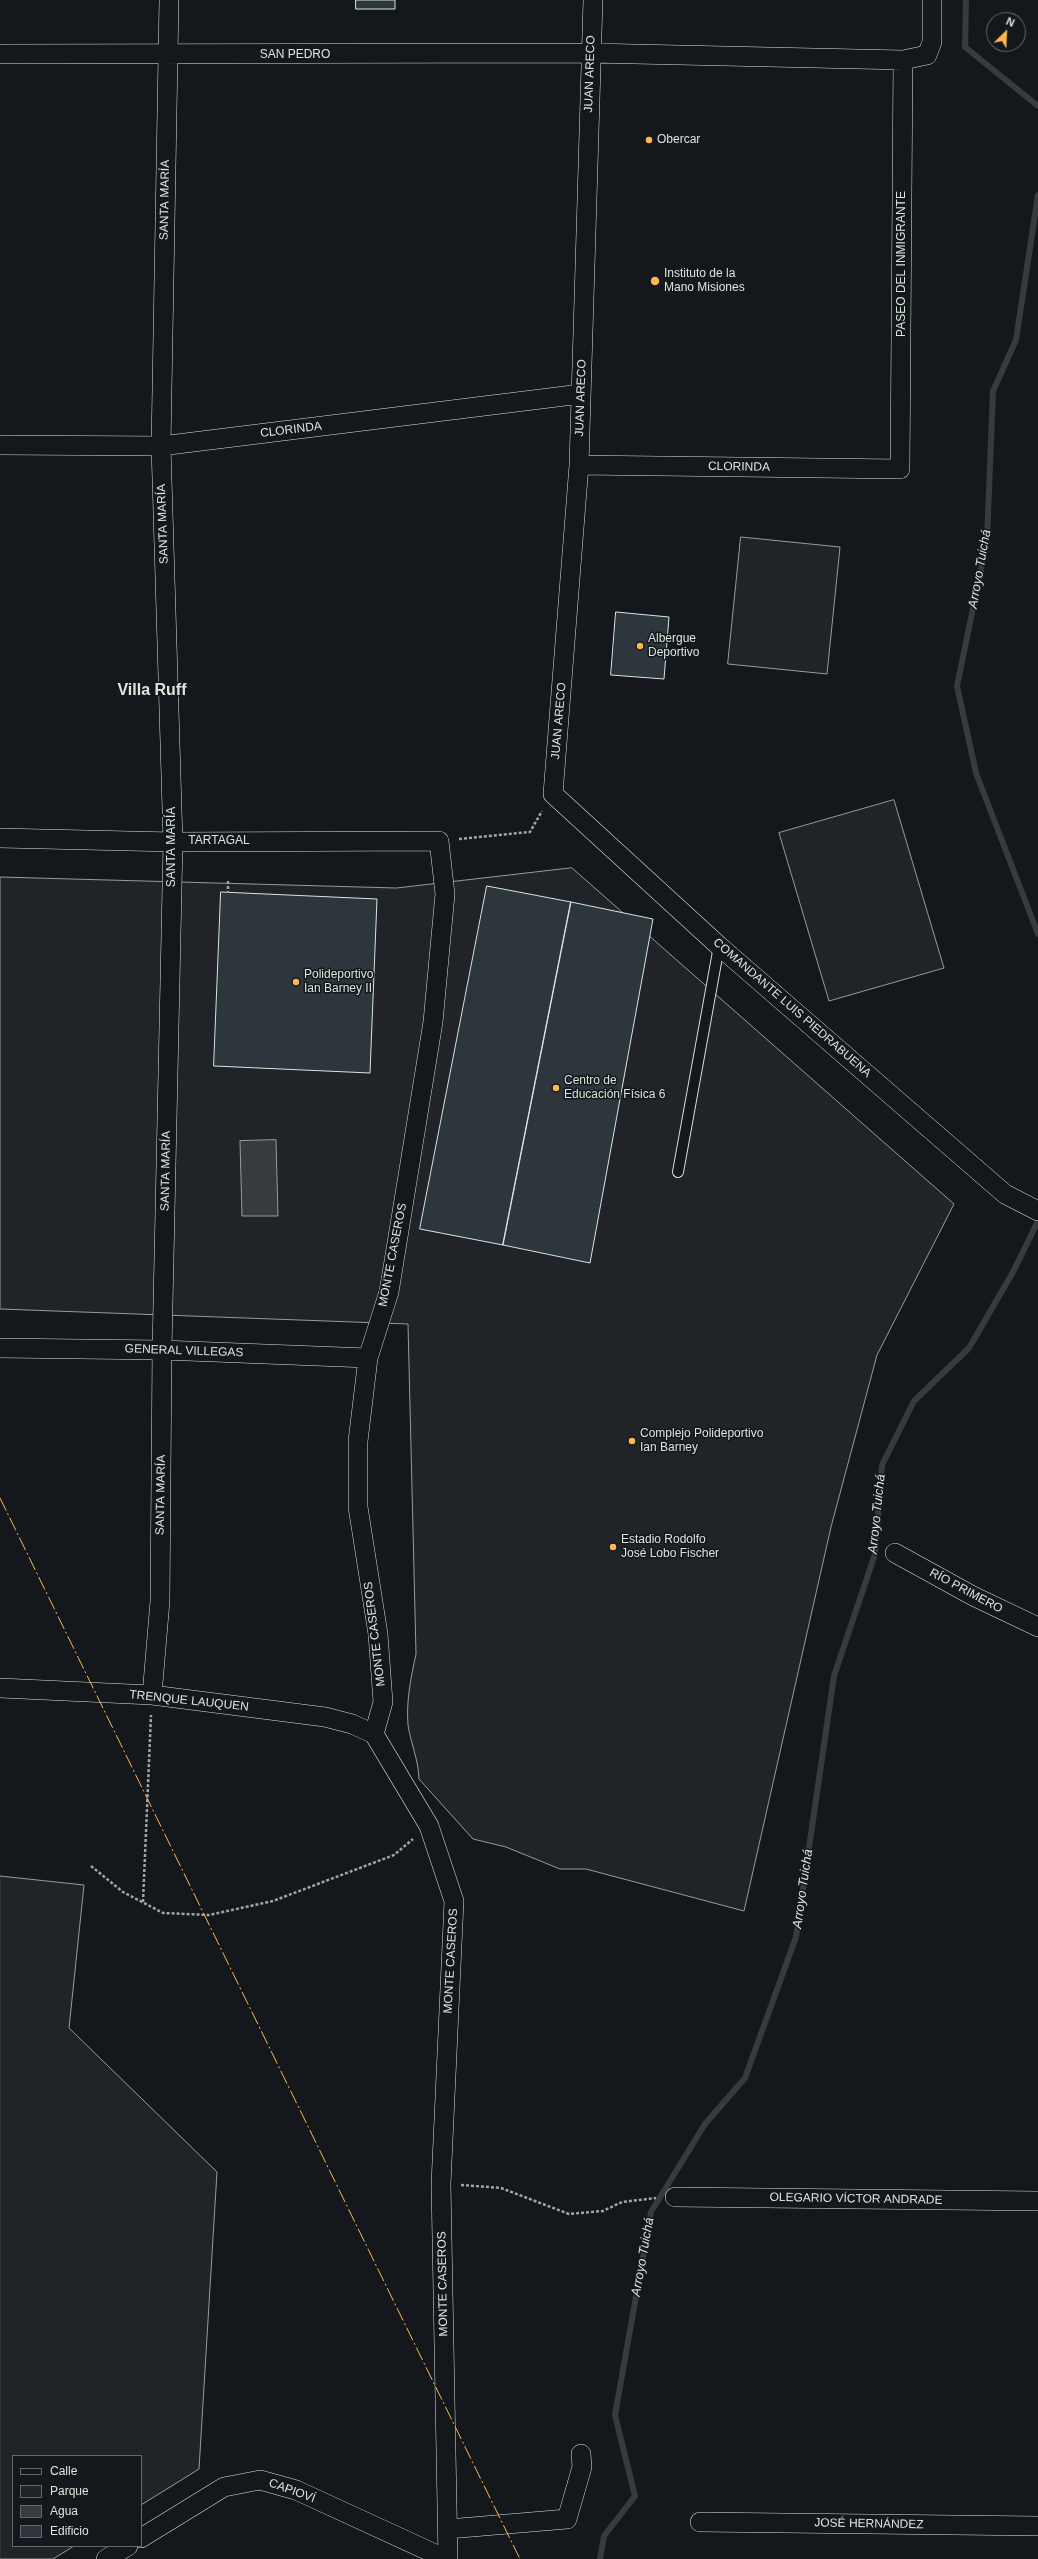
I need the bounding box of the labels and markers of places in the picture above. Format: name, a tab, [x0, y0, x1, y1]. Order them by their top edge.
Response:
place label: Obercar	[657, 133, 700, 147]
marker: Obercar	[644, 135, 654, 145]
place label: Instituto de la Mano Misiones	[664, 267, 745, 295]
marker: Instituto de la Mano Misiones	[649, 275, 661, 287]
place label: Albergue Deportivo	[648, 632, 699, 660]
marker: Albergue Deportivo	[635, 641, 645, 651]
place label: Polideportivo Ian Barney II	[304, 968, 373, 996]
marker: Polideportivo Ian Barney II	[291, 977, 301, 987]
place label: Centro de Educación Física 6	[564, 1074, 665, 1102]
marker: Centro de Educación Física 6	[551, 1083, 561, 1093]
place label: Complejo Polideportivo Ian Barney	[640, 1427, 763, 1455]
marker: Complejo Polideportivo Ian Barney	[627, 1436, 637, 1446]
place label: Estadio Rodolfo José Lobo Fischer	[621, 1533, 719, 1561]
marker: Estadio Rodolfo José Lobo Fischer	[608, 1542, 618, 1552]

